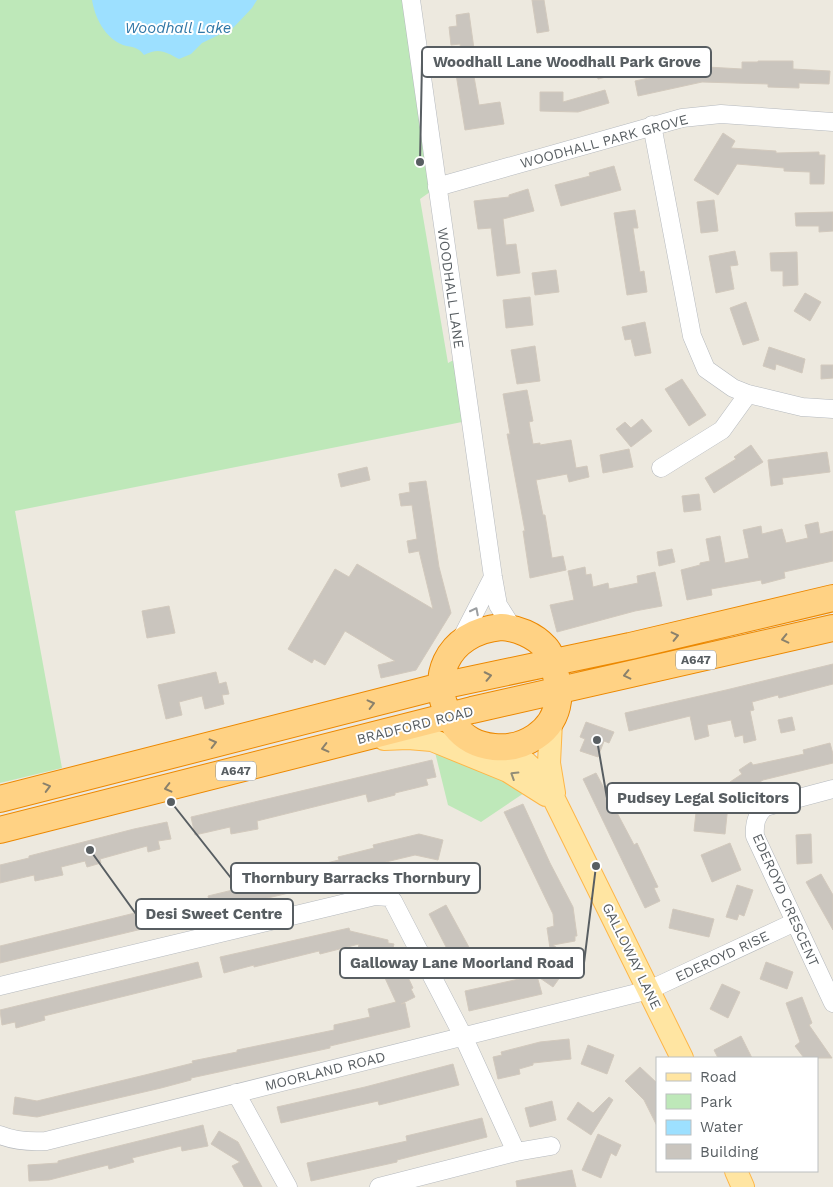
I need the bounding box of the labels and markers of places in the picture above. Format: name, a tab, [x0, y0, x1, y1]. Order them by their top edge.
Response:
callout: Woodhall Lane Woodhall Park Grove	[422, 47, 711, 77]
callout: Pudsey Legal Solicitors	[607, 783, 800, 813]
callout: Thornbury Barracks Thornbury	[231, 863, 480, 893]
callout: Desi Sweet Centre	[136, 899, 293, 929]
callout: Galloway Lane Moorland Road	[340, 948, 584, 978]

